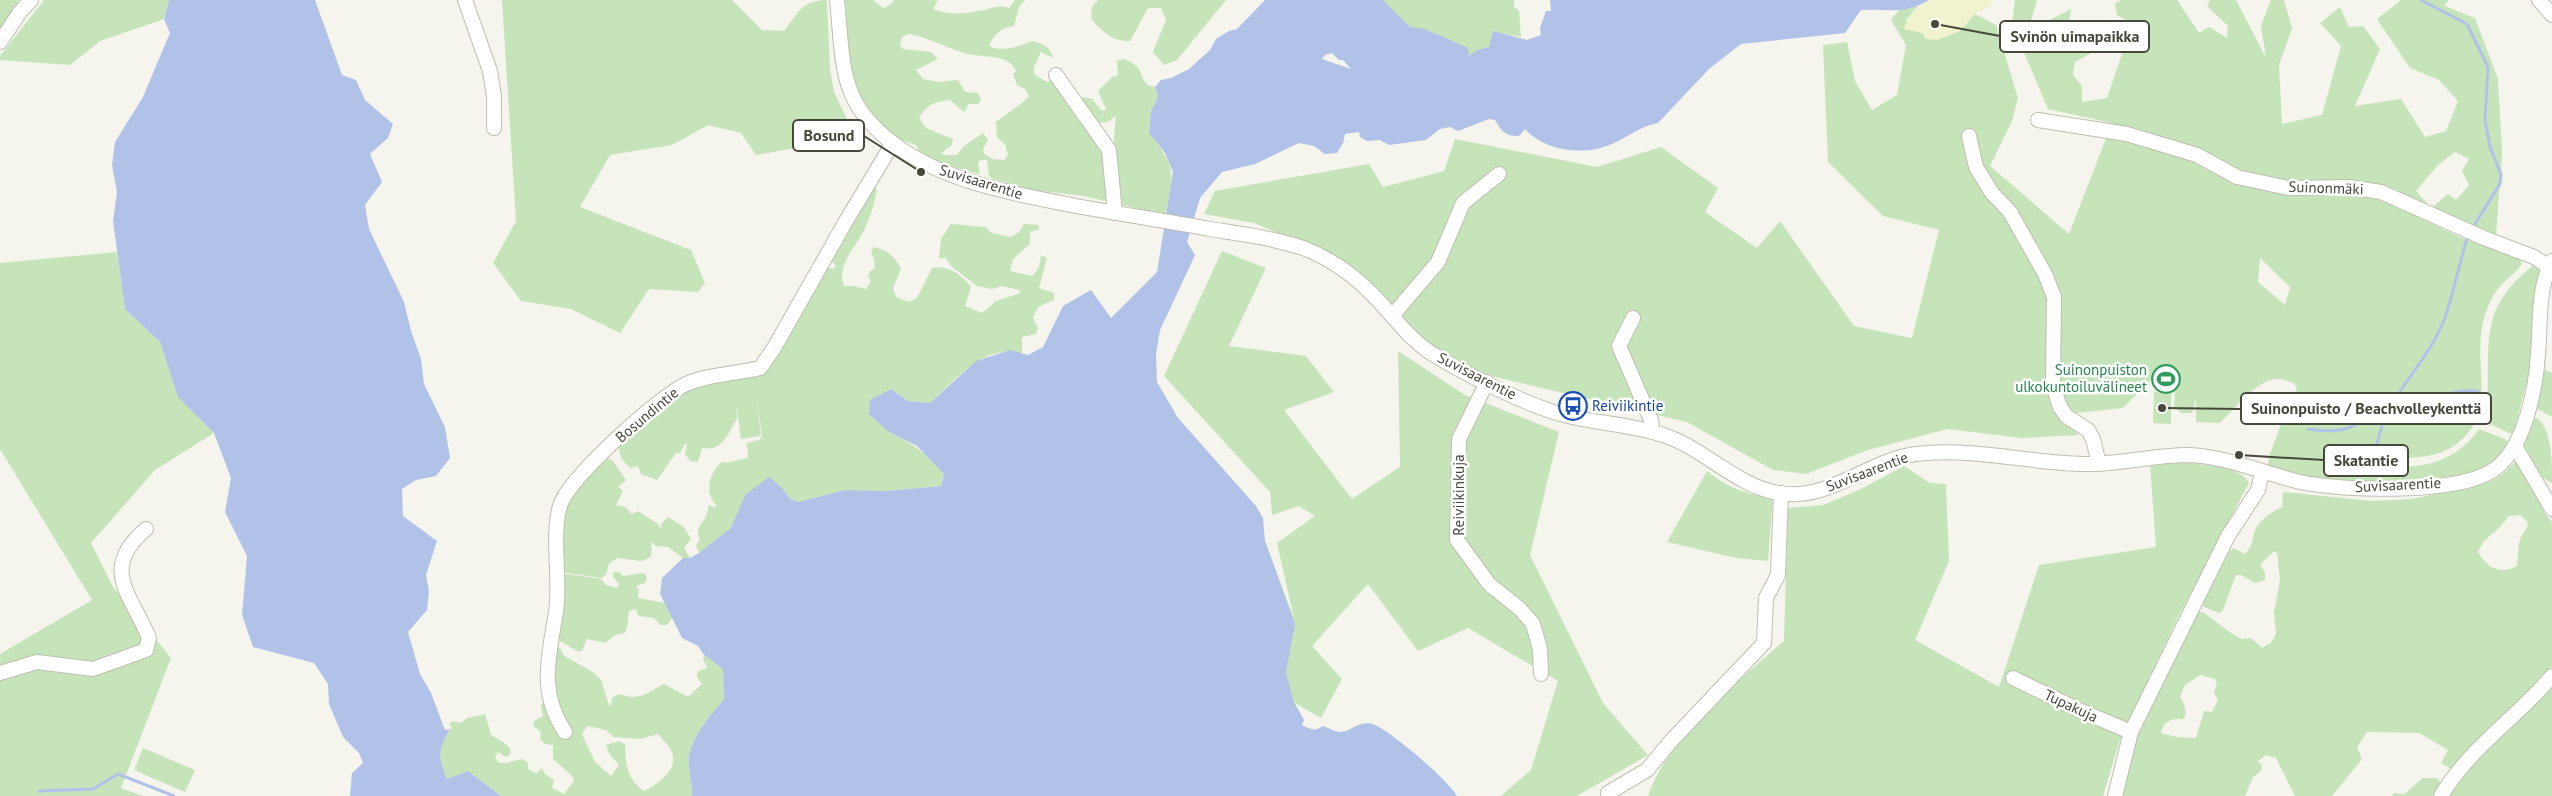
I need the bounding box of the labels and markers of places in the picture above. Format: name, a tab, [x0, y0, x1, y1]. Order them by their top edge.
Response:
callout: Svinön uimapaikka	[2000, 21, 2149, 52]
callout: Bosund	[793, 120, 864, 151]
place label: Suinonpuiston ulkokuntoiluvälineet	[2015, 360, 2147, 396]
sports icon: Suinonpuiston ulkokuntoiluvälineet	[2151, 364, 2181, 394]
bus stop icon: Reiviikintie	[1558, 391, 1588, 421]
callout: Suinonpuisto / Beachvolleykenttä	[2241, 393, 2491, 424]
place label: Reiviikintie	[1592, 396, 1663, 415]
callout: Skatantie	[2324, 445, 2408, 476]

